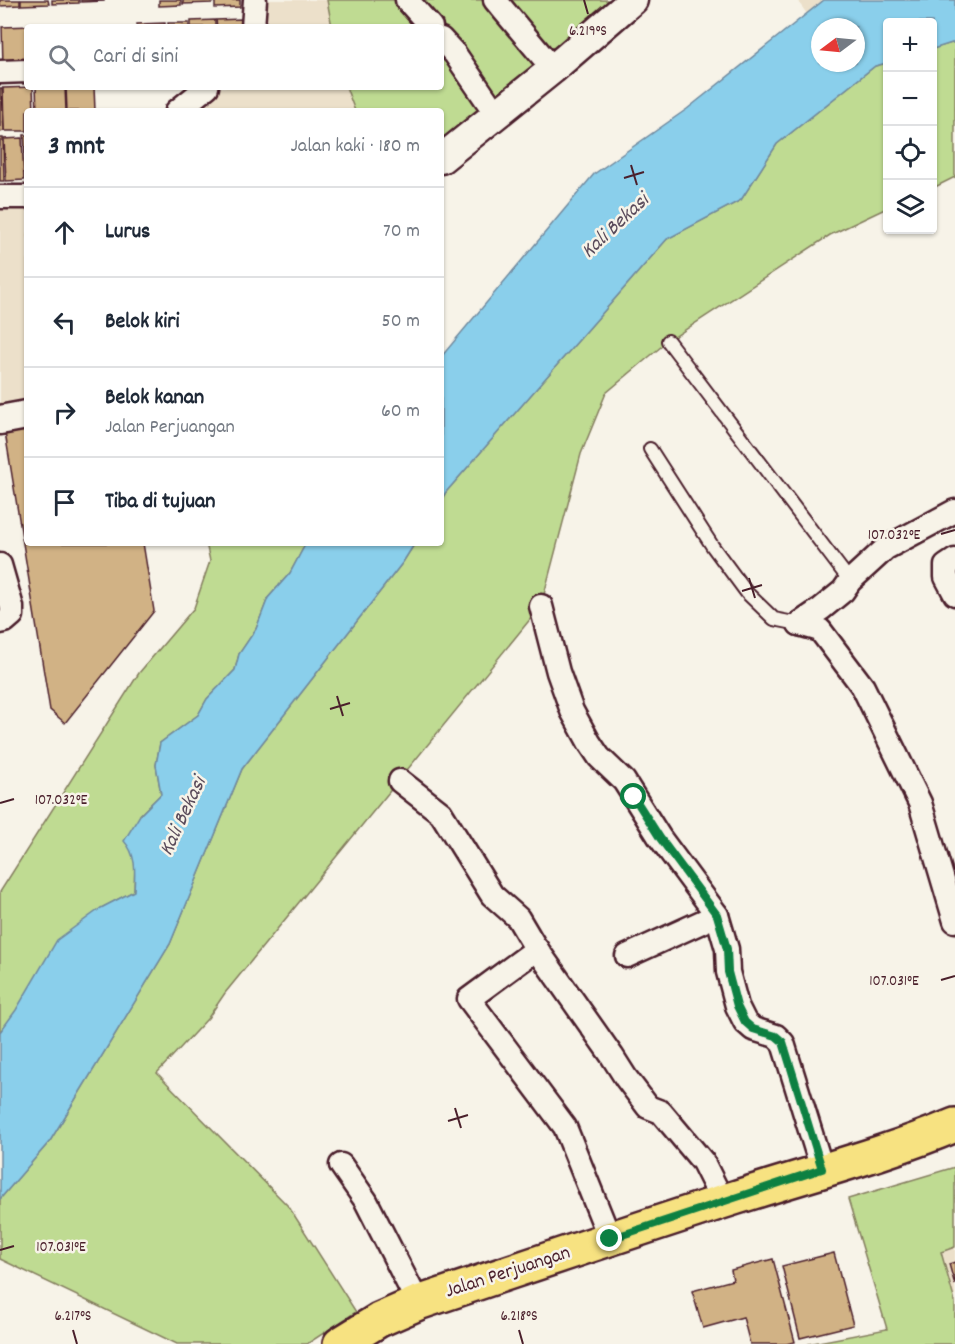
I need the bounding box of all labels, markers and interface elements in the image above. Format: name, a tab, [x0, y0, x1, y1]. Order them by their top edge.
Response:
north arrow	[811, 18, 865, 72]
map controls	[883, 18, 937, 234]
button: +	[883, 18, 937, 72]
text: 6.219°S	[569, 21, 607, 43]
search box	[24, 24, 444, 90]
icon: search	[45, 41, 78, 74]
text: Cari di sini	[93, 42, 178, 73]
button: −	[883, 72, 937, 126]
button: locate	[883, 126, 937, 180]
text: 3 mnt	[48, 129, 105, 166]
text: Jalan kaki · 180 m	[291, 133, 420, 161]
button: layers	[883, 180, 937, 234]
water label: Kali Bekasi	[575, 185, 659, 266]
icon: ahead	[48, 216, 81, 249]
text: Lurus	[105, 217, 150, 248]
text: 70 m	[383, 218, 420, 246]
icon: left	[48, 306, 81, 339]
text: Belok kiri	[105, 307, 179, 338]
text: 50 m	[382, 308, 420, 336]
text: Belok kanan	[105, 383, 204, 414]
icon: right	[48, 396, 81, 429]
text: 60 m	[381, 398, 420, 426]
text: Jalan Perjuangan	[105, 414, 235, 442]
icon: arrive	[48, 486, 81, 519]
text: Tiba di tujuan	[105, 487, 215, 518]
text: 107.032°E	[868, 525, 921, 547]
water label: Kali Bekasi	[153, 770, 217, 861]
route start	[620, 783, 646, 809]
text: 107.032°E	[35, 790, 88, 812]
text: 107.031°E	[869, 971, 919, 993]
route end	[596, 1225, 622, 1251]
text: 107.031°E	[36, 1237, 86, 1259]
street label: Jalan Perjuangan	[442, 1240, 574, 1306]
text: 6.217°S	[55, 1306, 91, 1328]
text: 6.218°S	[500, 1306, 538, 1328]

